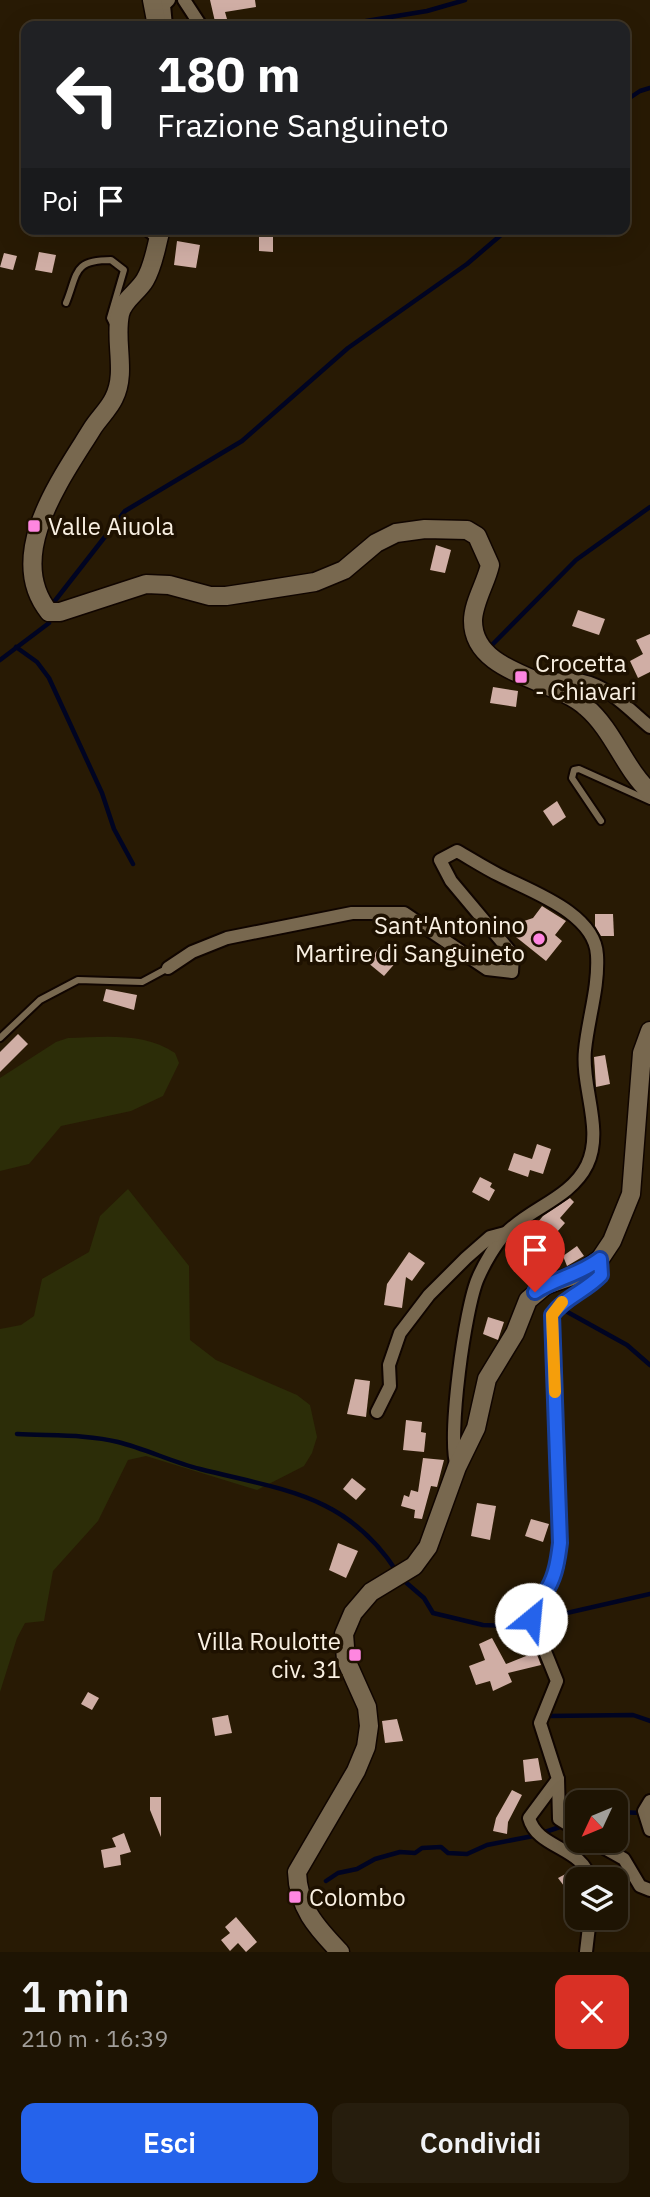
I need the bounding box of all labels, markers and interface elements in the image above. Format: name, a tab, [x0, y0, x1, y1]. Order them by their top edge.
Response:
text: 180 m	[157, 42, 301, 105]
icon: left	[42, 49, 133, 140]
text: Frazione Sanguineto	[157, 104, 449, 146]
icon: arrive	[92, 182, 130, 220]
text: Poi	[42, 184, 78, 218]
place label: Valle Aiuola	[48, 510, 174, 542]
marker: Valle Aiuola	[26, 518, 42, 534]
place label: Crocetta - Chiavari	[535, 647, 637, 707]
marker: Crocetta - Chiavari	[513, 669, 529, 685]
place label: Sant'Antonino Martire di Sanguineto	[295, 909, 525, 969]
marker: Sant'Antonino Martire di Sanguineto	[531, 931, 547, 947]
pin	[505, 1220, 565, 1292]
icon: arrive	[516, 1231, 554, 1269]
position arrow	[494, 1582, 568, 1656]
place label: Villa Roulotte civ. 31	[197, 1625, 341, 1685]
marker: Villa Roulotte civ. 31	[347, 1647, 363, 1663]
north arrow	[565, 1790, 628, 1853]
map controls	[565, 1790, 628, 1930]
button: layers	[565, 1867, 628, 1930]
place label: Colombo	[309, 1881, 406, 1913]
marker: Colombo	[287, 1889, 303, 1905]
text: 1 min	[21, 1969, 130, 2024]
button: close	[555, 1975, 629, 2049]
text: 210 m · 16:39	[21, 2023, 168, 2053]
button: Esci	[21, 2103, 318, 2183]
button: Condividi	[332, 2103, 629, 2183]

